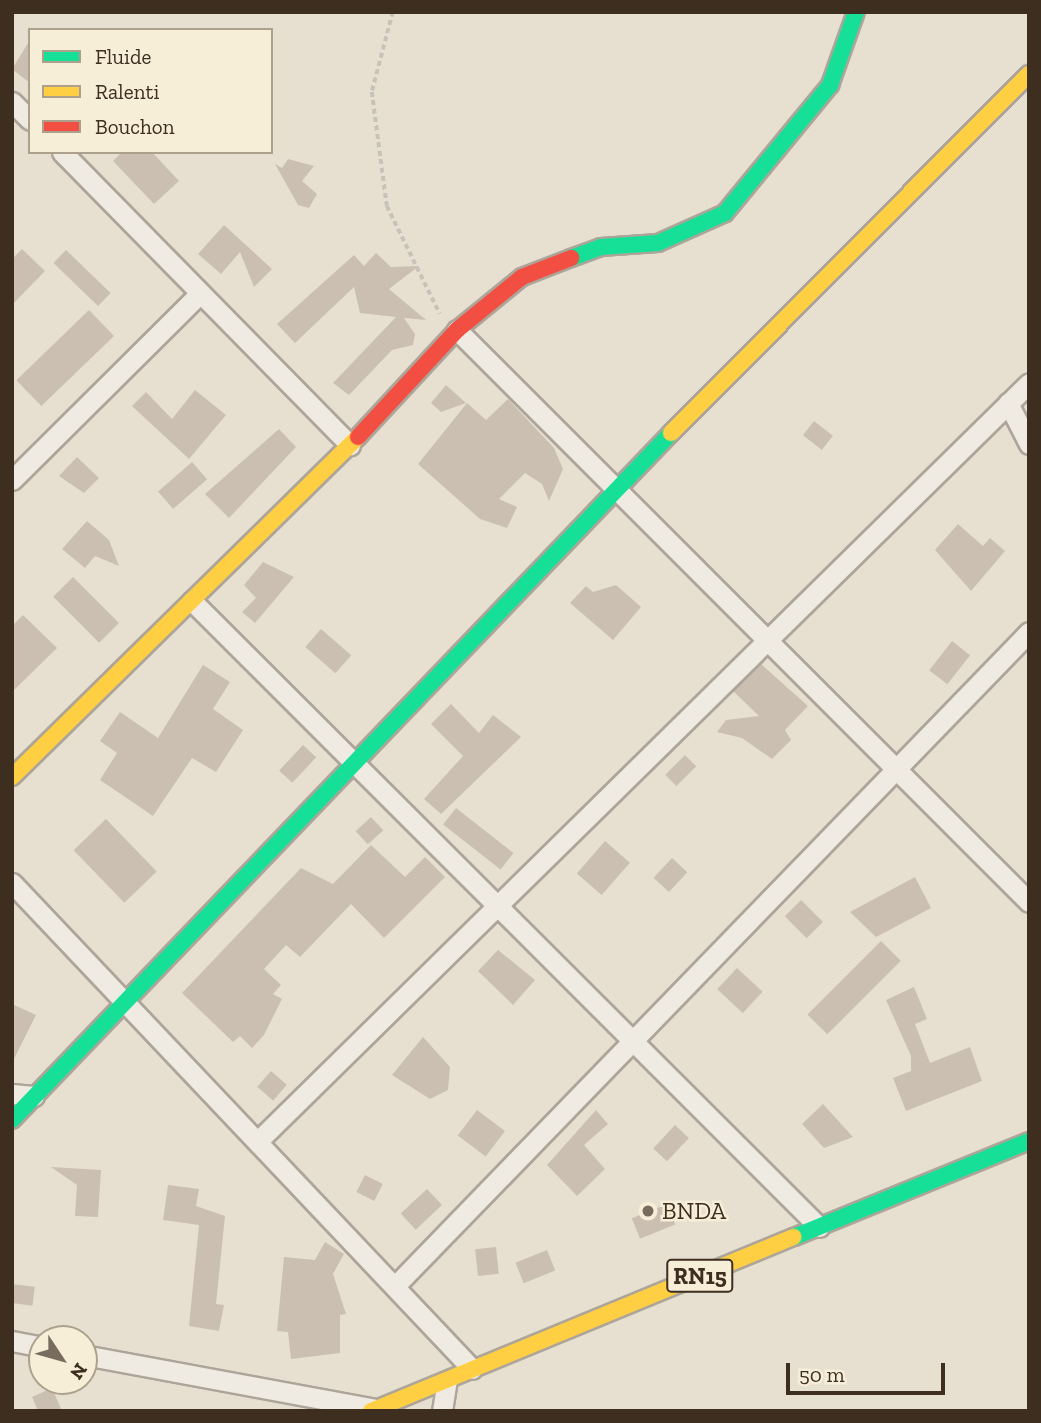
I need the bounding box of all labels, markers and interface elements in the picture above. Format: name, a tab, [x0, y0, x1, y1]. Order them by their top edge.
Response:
legend	[28, 28, 273, 154]
text: Fluide	[95, 44, 151, 69]
text: Ralenti	[95, 79, 159, 104]
text: Bouchon	[95, 114, 175, 139]
place label: BNDA	[662, 1197, 726, 1225]
marker: BNDA	[640, 1203, 656, 1219]
road number: RN15	[665, 1256, 735, 1296]
north arrow	[28, 1325, 98, 1395]
scale bar	[789, 1350, 948, 1394]
text: N	[65, 1359, 92, 1384]
text: 50 m	[799, 1362, 845, 1387]

